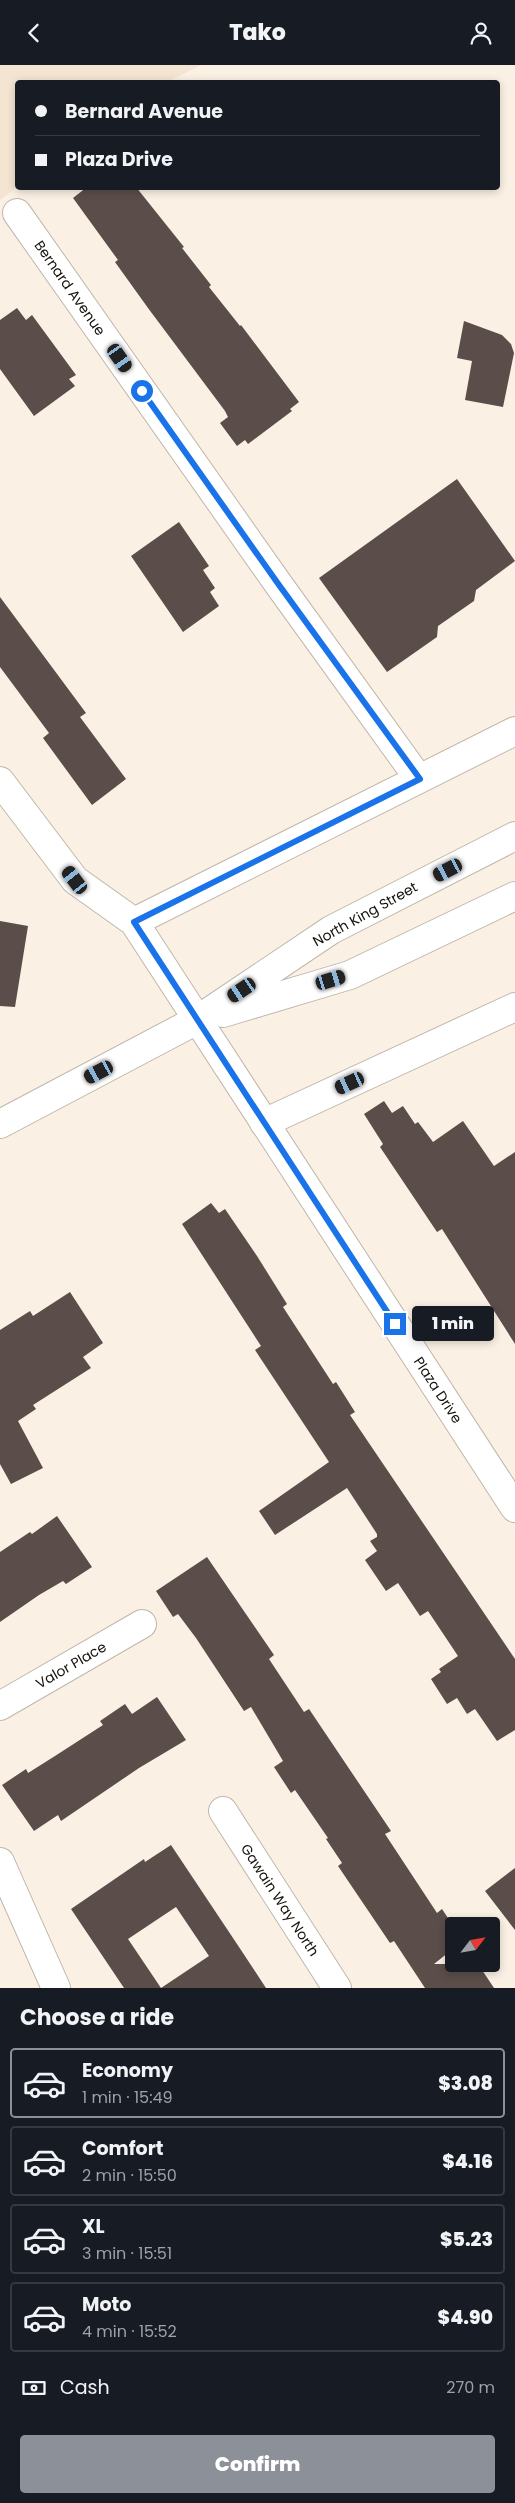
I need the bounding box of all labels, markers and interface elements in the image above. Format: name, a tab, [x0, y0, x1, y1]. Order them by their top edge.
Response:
text: Tako	[229, 17, 286, 48]
icon: back	[20, 19, 48, 47]
icon: person	[467, 19, 495, 47]
text: Bernard Avenue	[65, 98, 223, 125]
text: Plaza Drive	[65, 146, 173, 173]
street label: Bernard Avenue	[30, 236, 110, 340]
car	[105, 341, 134, 375]
route start	[131, 380, 153, 402]
car	[431, 857, 464, 883]
car	[59, 864, 90, 896]
street label: North King Street	[309, 877, 421, 951]
car	[314, 968, 347, 992]
car	[225, 975, 258, 1005]
car	[82, 1058, 115, 1086]
car	[333, 1070, 366, 1096]
callout: 1 min	[412, 1307, 495, 1341]
text: 1 min	[432, 1312, 474, 1335]
route end	[384, 1313, 406, 1335]
street label: Plaza Drive	[409, 1353, 467, 1427]
street label: Valor Place	[32, 1637, 110, 1693]
street label: Gawain Way North	[236, 1840, 324, 1960]
north arrow	[445, 1917, 500, 1973]
map controls	[445, 1917, 500, 1972]
text: Choose a ride	[20, 2002, 174, 2033]
text: Economy	[82, 2057, 173, 2084]
icon: car	[22, 2061, 67, 2106]
text: $3.08	[438, 2070, 493, 2097]
text: 1 min · 15:49	[82, 2086, 173, 2109]
text: Comfort	[82, 2135, 164, 2162]
icon: car	[22, 2139, 67, 2184]
text: $4.16	[442, 2148, 493, 2175]
text: 2 min · 15:50	[82, 2164, 177, 2187]
text: XL	[82, 2213, 105, 2240]
icon: car	[22, 2217, 67, 2262]
text: $5.23	[440, 2226, 493, 2253]
text: 3 min · 15:51	[82, 2242, 172, 2265]
text: Moto	[82, 2291, 131, 2318]
icon: car	[22, 2295, 67, 2340]
text: $4.90	[438, 2304, 493, 2331]
text: 4 min · 15:52	[82, 2320, 177, 2343]
icon: cash	[20, 2374, 48, 2402]
text: Cash	[60, 2374, 110, 2401]
text: 270 m	[446, 2376, 495, 2399]
button: Confirm	[20, 2435, 495, 2493]

